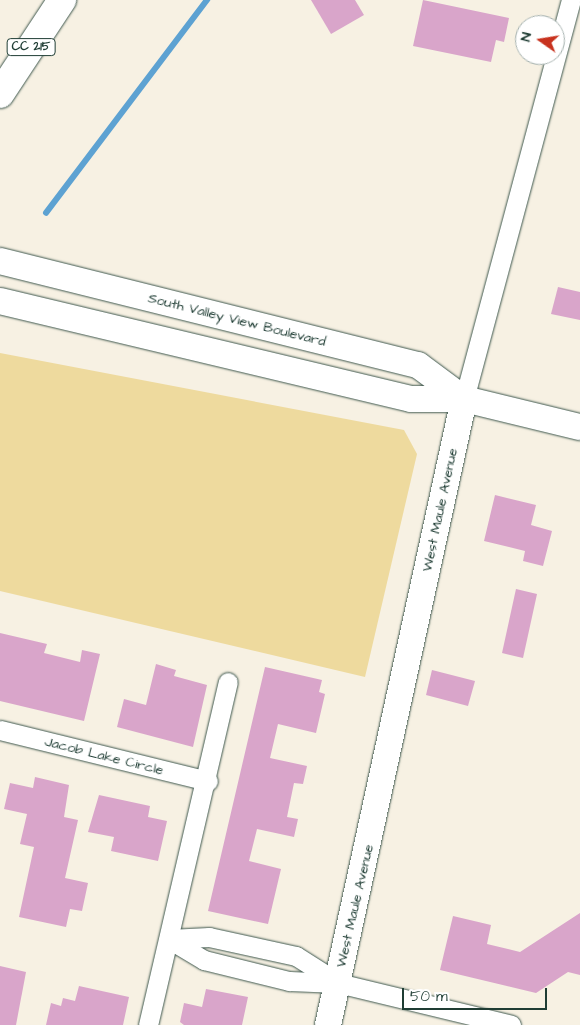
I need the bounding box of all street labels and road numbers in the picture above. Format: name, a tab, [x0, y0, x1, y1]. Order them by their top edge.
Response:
road number: CC 215	[6, 38, 56, 56]
street label: South Valley View Boulevard	[146, 290, 328, 350]
street label: West Maule Avenue	[419, 447, 461, 573]
street label: Jacob Lake Circle	[43, 733, 165, 779]
street label: West Maule Avenue	[333, 843, 377, 969]

